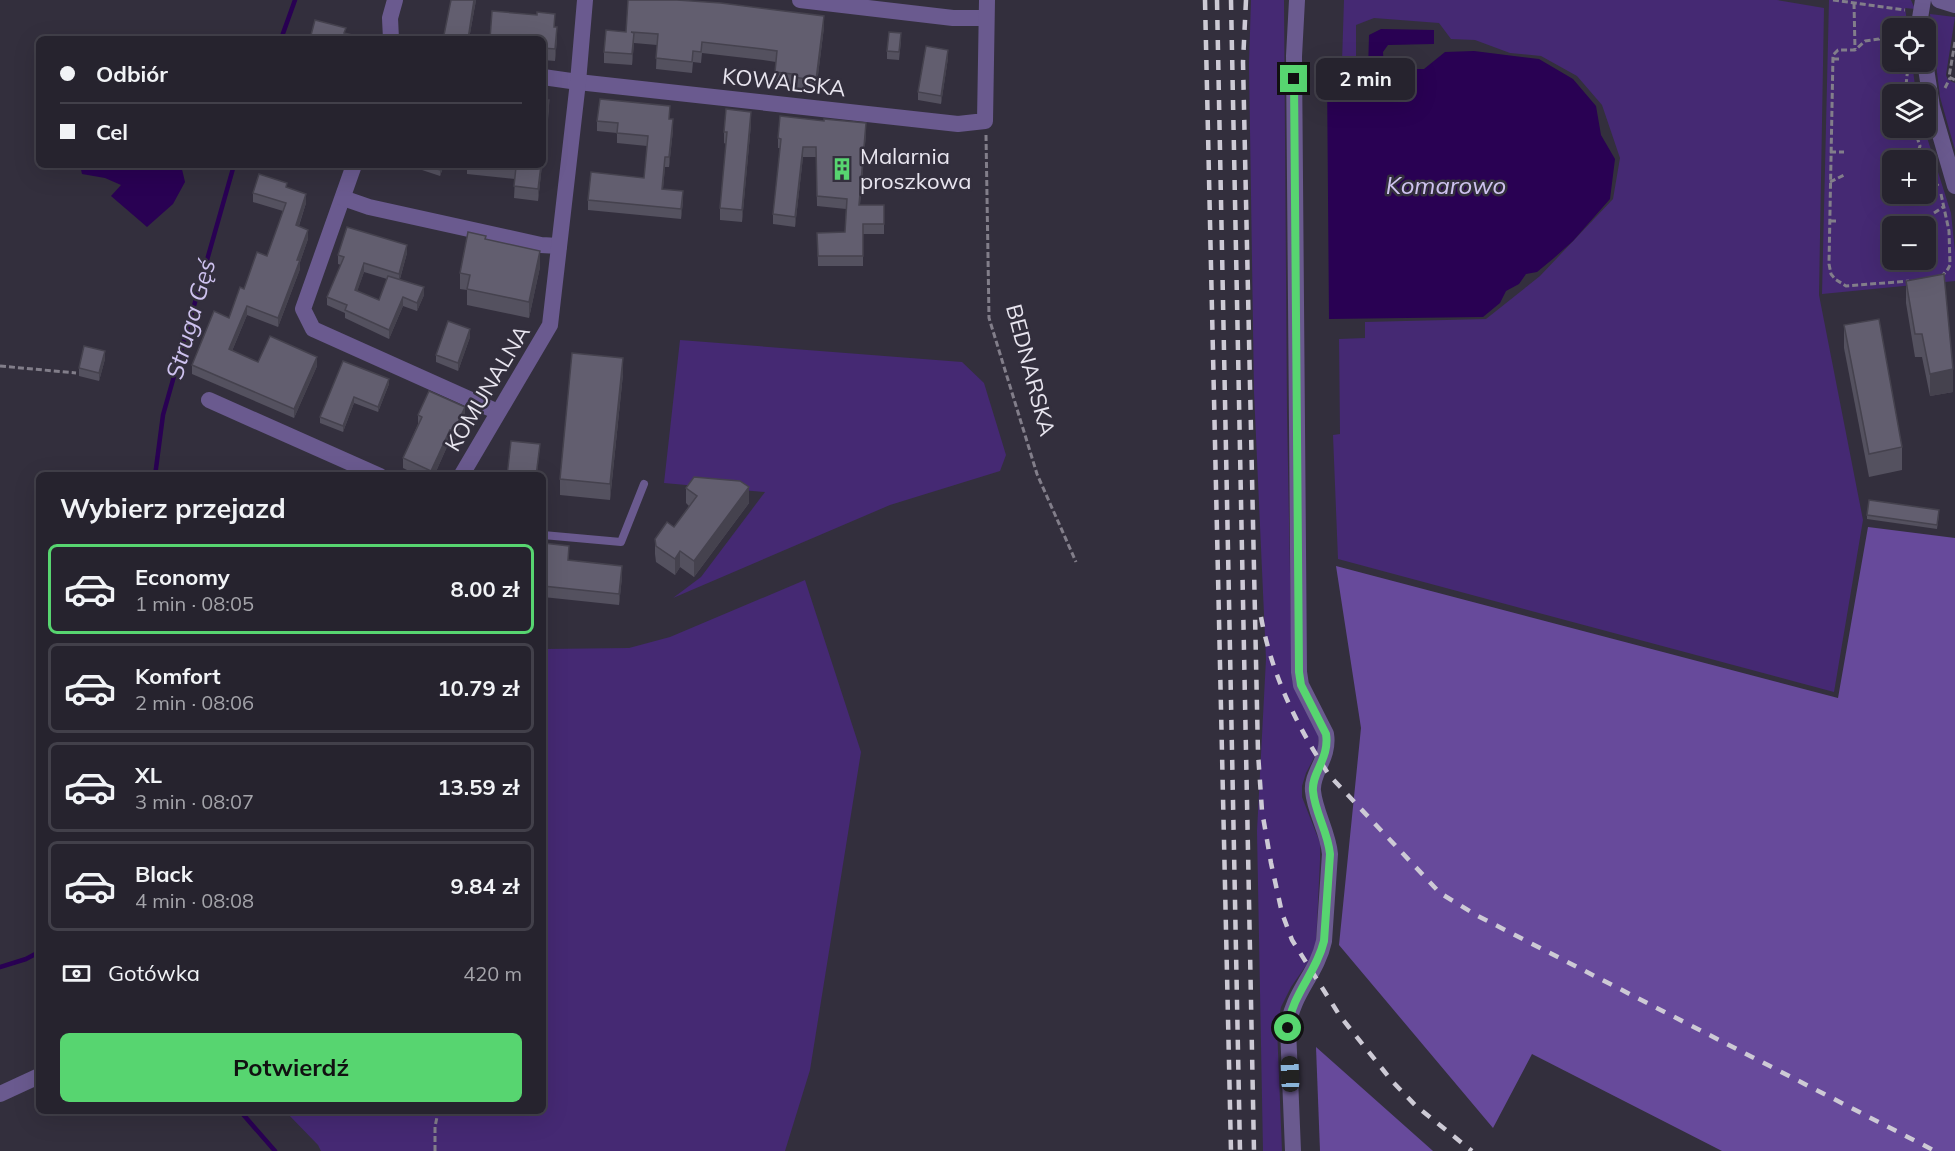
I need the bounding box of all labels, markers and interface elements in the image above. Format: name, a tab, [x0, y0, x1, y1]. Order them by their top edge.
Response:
map controls	[1882, 18, 1936, 270]
button: locate	[1882, 18, 1936, 72]
callout: 2 min	[1315, 58, 1414, 100]
text: Odbiór	[96, 60, 168, 88]
street label: KOWALSKA	[721, 62, 847, 102]
route end	[1280, 65, 1307, 92]
text: 2 min	[1339, 66, 1392, 91]
button: layers	[1882, 84, 1936, 138]
text: Cel	[96, 118, 128, 146]
place label: Malarnia proszkowa	[860, 142, 971, 195]
button: +	[1882, 150, 1936, 204]
building icon: Malarnia proszkowa	[829, 156, 855, 182]
water label: Komarowo	[1386, 170, 1506, 200]
button: −	[1882, 216, 1936, 270]
water label: Struga Gęś	[159, 255, 221, 382]
street label: BEDNARSKA	[1000, 301, 1062, 439]
street label: KOMUNALNA	[438, 320, 536, 456]
text: Wybierz przejazd	[60, 491, 286, 525]
icon: car	[63, 562, 117, 616]
text: Economy	[135, 563, 230, 591]
text: 8.00 zł	[451, 575, 519, 603]
text: 1 min · 08:05	[135, 591, 254, 616]
icon: car	[63, 661, 117, 715]
text: Komfort	[135, 662, 221, 690]
text: 10.79 zł	[437, 674, 519, 702]
text: 2 min · 08:06	[135, 690, 254, 715]
icon: car	[63, 760, 117, 814]
text: XL	[135, 761, 162, 789]
text: 13.59 zł	[437, 773, 519, 801]
text: 3 min · 08:07	[135, 789, 254, 814]
icon: car	[63, 859, 117, 913]
text: Black	[135, 860, 193, 888]
text: 9.84 zł	[451, 872, 519, 900]
text: 4 min · 08:08	[135, 888, 254, 913]
icon: cash	[60, 957, 93, 990]
text: Gotówka	[108, 959, 200, 987]
text: 420 m	[463, 961, 522, 986]
route start	[1274, 1014, 1301, 1041]
button: Potwierdź	[60, 1033, 522, 1102]
car	[1280, 1056, 1300, 1092]

